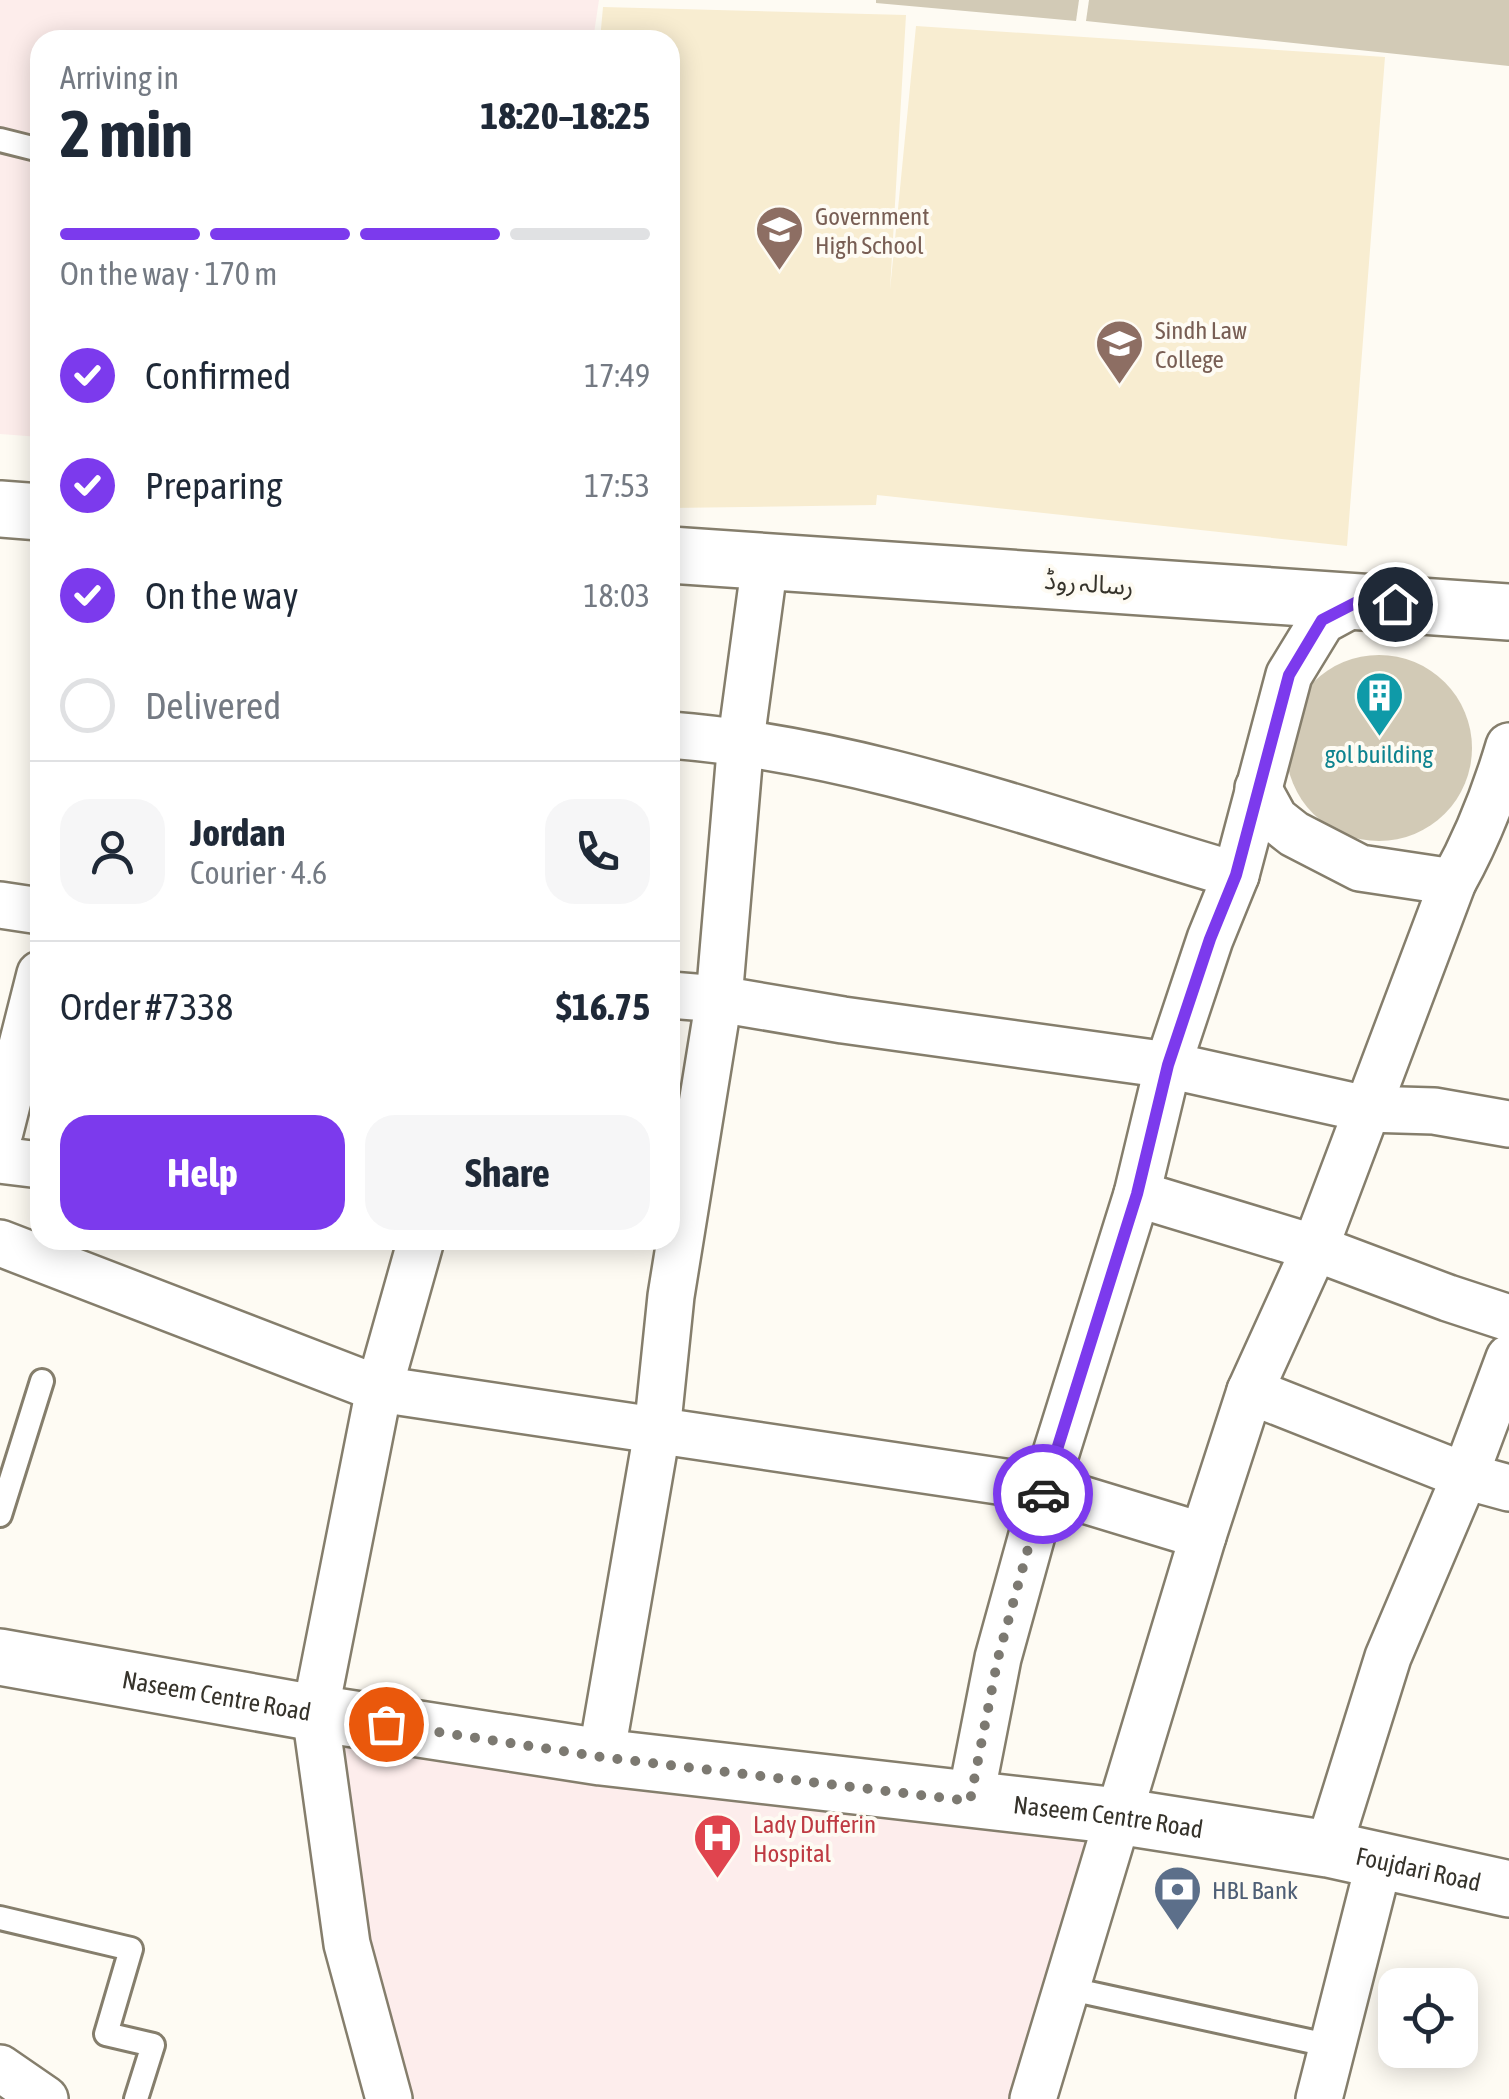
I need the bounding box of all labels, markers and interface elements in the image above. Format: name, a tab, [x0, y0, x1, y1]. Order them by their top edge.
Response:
text: Arriving in	[60, 59, 179, 96]
text: 18:20–18:25	[480, 94, 650, 137]
text: 2 min	[60, 96, 193, 171]
place label: Government High School	[815, 202, 929, 259]
school or university icon: Government High School	[754, 204, 806, 272]
text: On the way · 170 m	[60, 255, 277, 292]
place label: Sindh Law College	[1155, 316, 1247, 373]
school or university icon: Sindh Law College	[1094, 318, 1146, 386]
icon: check	[60, 348, 115, 403]
text: Confirmed	[145, 354, 291, 397]
text: 17:49	[584, 357, 650, 394]
icon: check	[60, 458, 115, 513]
text: Preparing	[145, 464, 283, 507]
text: 17:53	[584, 467, 650, 504]
pin	[1353, 562, 1438, 647]
street label: رسالہ روڈ	[1043, 566, 1135, 601]
icon: check	[60, 568, 115, 623]
text: On the way	[145, 574, 298, 617]
text: 18:03	[584, 577, 650, 614]
icon: home	[1368, 577, 1423, 632]
building icon: gol building	[1353, 670, 1405, 738]
text: Delivered	[145, 684, 281, 727]
place label: gol building	[1325, 740, 1434, 768]
button: person	[60, 799, 165, 904]
button: phone	[545, 799, 650, 904]
text: Jordan	[190, 811, 285, 854]
text: Courier · 4.6	[190, 854, 327, 891]
text: Order #7338	[60, 985, 233, 1028]
text: $16.75	[556, 985, 650, 1028]
button: Help	[60, 1115, 345, 1230]
button: Share	[365, 1115, 650, 1230]
courier	[993, 1444, 1093, 1544]
icon: car	[1016, 1467, 1071, 1522]
street label: Naseem Centre Road	[120, 1665, 313, 1726]
pin	[344, 1682, 429, 1767]
icon: bag	[359, 1697, 414, 1752]
street label: Naseem Centre Road	[1012, 1790, 1205, 1843]
place label: Lady Dufferin Hospital	[753, 1810, 876, 1867]
hospital icon: Lady Dufferin Hospital	[692, 1812, 744, 1880]
street label: Foujdari Road	[1354, 1842, 1484, 1896]
bank icon: HBL Bank	[1151, 1864, 1203, 1932]
place label: HBL Bank	[1212, 1876, 1298, 1904]
map controls	[1378, 1968, 1478, 2068]
button: locate	[1378, 1968, 1478, 2068]

